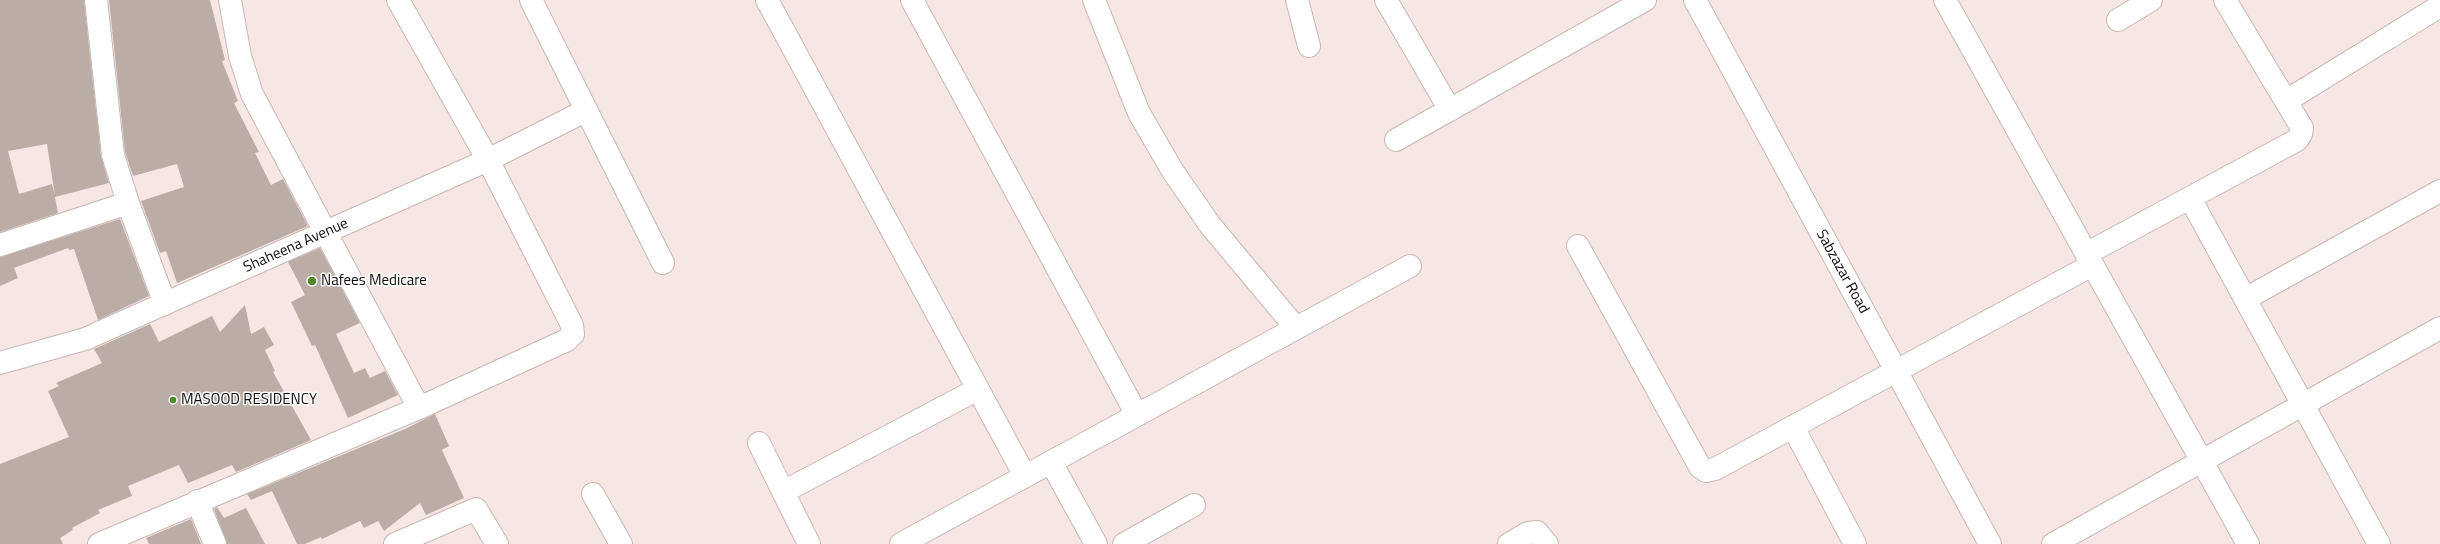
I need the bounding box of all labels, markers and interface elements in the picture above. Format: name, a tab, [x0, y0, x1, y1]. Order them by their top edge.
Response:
street label: Shaheena Avenue	[241, 215, 351, 277]
street label: Sabzazar Road	[1812, 227, 1872, 317]
place label: Nafees Medicare	[321, 272, 427, 290]
marker: Nafees Medicare	[306, 275, 318, 287]
place label: MASOOD RESIDENCY	[181, 391, 317, 409]
marker: MASOOD RESIDENCY	[168, 395, 178, 405]

